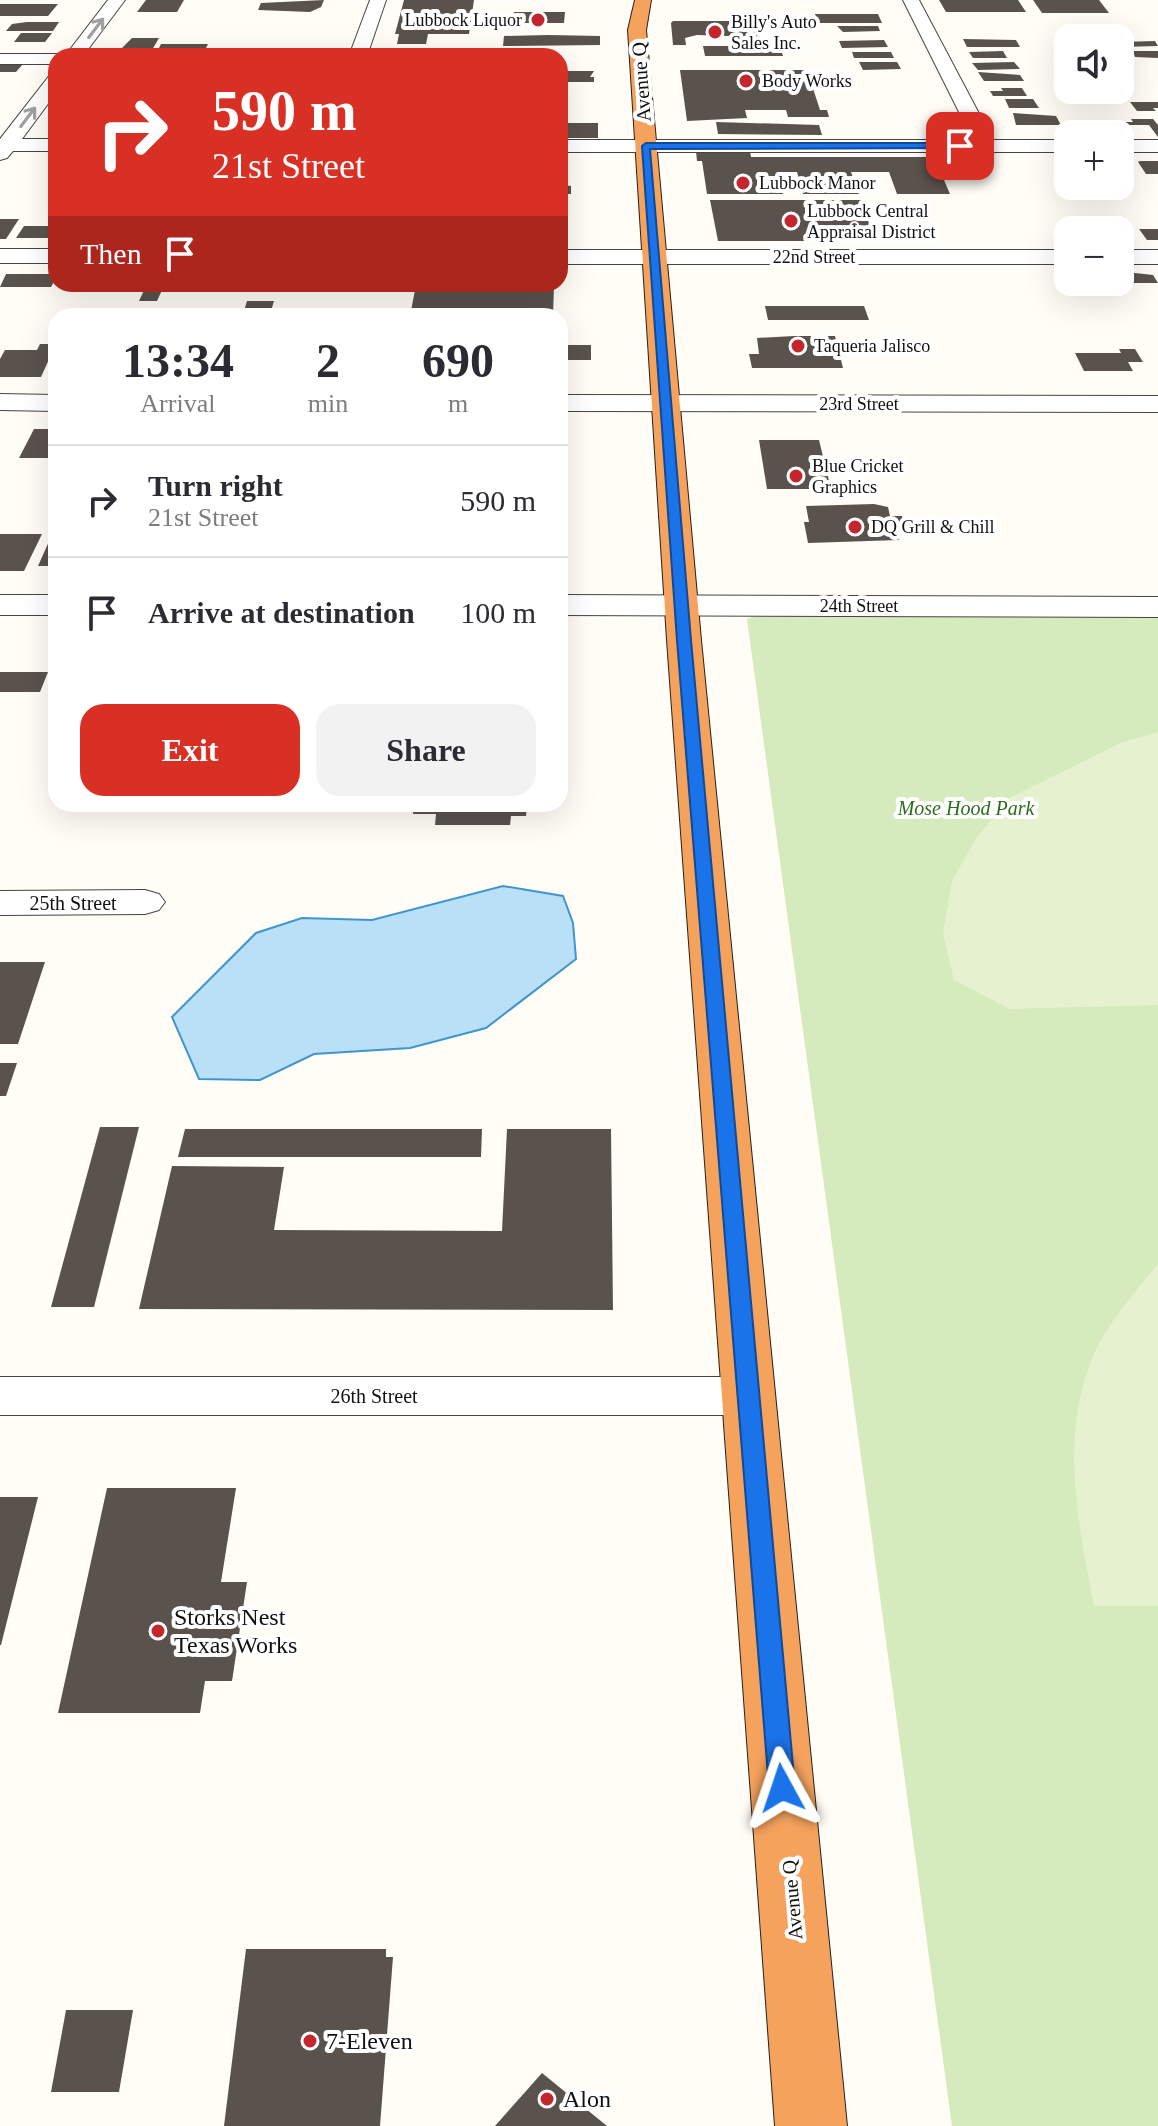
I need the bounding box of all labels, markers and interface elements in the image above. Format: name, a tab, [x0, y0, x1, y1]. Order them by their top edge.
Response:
place label: Lubbock Liquor	[405, 10, 522, 30]
marker: Lubbock Liquor	[529, 11, 547, 29]
place label: Billy's Auto Sales Inc.	[731, 12, 817, 53]
one-way arrow	[87, 18, 104, 39]
marker: Billy's Auto Sales Inc.	[706, 23, 724, 41]
map controls	[1054, 24, 1134, 296]
button: sound	[1054, 24, 1134, 104]
street label: Avenue Q	[627, 41, 655, 123]
place label: Body Works	[762, 71, 852, 91]
marker: Body Works	[737, 72, 755, 90]
icon: right	[80, 80, 184, 184]
text: 590 m	[212, 80, 357, 142]
one-way arrow	[19, 107, 36, 128]
pin	[926, 112, 994, 180]
button: +	[1054, 120, 1134, 200]
icon: arrive	[938, 124, 982, 168]
text: 21st Street	[212, 146, 365, 186]
place label: Lubbock Manor	[759, 173, 875, 193]
marker: Lubbock Manor	[734, 174, 752, 192]
place label: Lubbock Central Appraisal District	[807, 201, 935, 242]
marker: Lubbock Central Appraisal District	[782, 212, 800, 230]
button: −	[1054, 216, 1134, 296]
icon: arrive	[158, 232, 202, 276]
text: Then	[80, 237, 142, 270]
street label: 22nd Street	[773, 247, 855, 267]
text: 13:34	[122, 334, 234, 387]
text: 2	[316, 334, 340, 387]
text: 690	[422, 334, 494, 387]
place label: Taqueria Jalisco	[814, 336, 930, 356]
marker: Taqueria Jalisco	[789, 337, 807, 355]
text: Arrival	[140, 389, 215, 418]
text: min	[308, 389, 348, 418]
text: m	[448, 389, 468, 418]
street label: 23rd Street	[819, 394, 899, 414]
place label: Blue Cricket Graphics	[812, 456, 903, 497]
marker: Blue Cricket Graphics	[787, 467, 805, 485]
text: Turn right	[148, 469, 283, 502]
icon: right	[80, 479, 124, 523]
text: 590 m	[460, 484, 536, 517]
text: 21st Street	[148, 503, 259, 532]
place label: DQ Grill & Chill	[871, 517, 995, 537]
marker: DQ Grill & Chill	[846, 518, 864, 536]
icon: arrive	[80, 591, 124, 635]
text: Arrive at destination	[148, 596, 415, 629]
text: 100 m	[460, 596, 536, 629]
street label: 24th Street	[820, 596, 898, 616]
button: Exit	[80, 704, 300, 796]
button: Share	[316, 704, 536, 796]
park label: Mose Hood Park	[897, 797, 1035, 819]
street label: 25th Street	[29, 892, 117, 914]
street label: 26th Street	[330, 1385, 418, 1407]
place label: Storks Nest Texas Works	[174, 1604, 297, 1658]
marker: Storks Nest Texas Works	[149, 1622, 167, 1640]
position arrow	[740, 1746, 824, 1830]
street label: Avenue Q	[778, 1859, 806, 1941]
place label: 7-Eleven	[326, 2028, 413, 2054]
marker: 7-Eleven	[301, 2032, 319, 2050]
place label: Alon	[563, 2086, 611, 2112]
marker: Alon	[538, 2090, 556, 2108]

